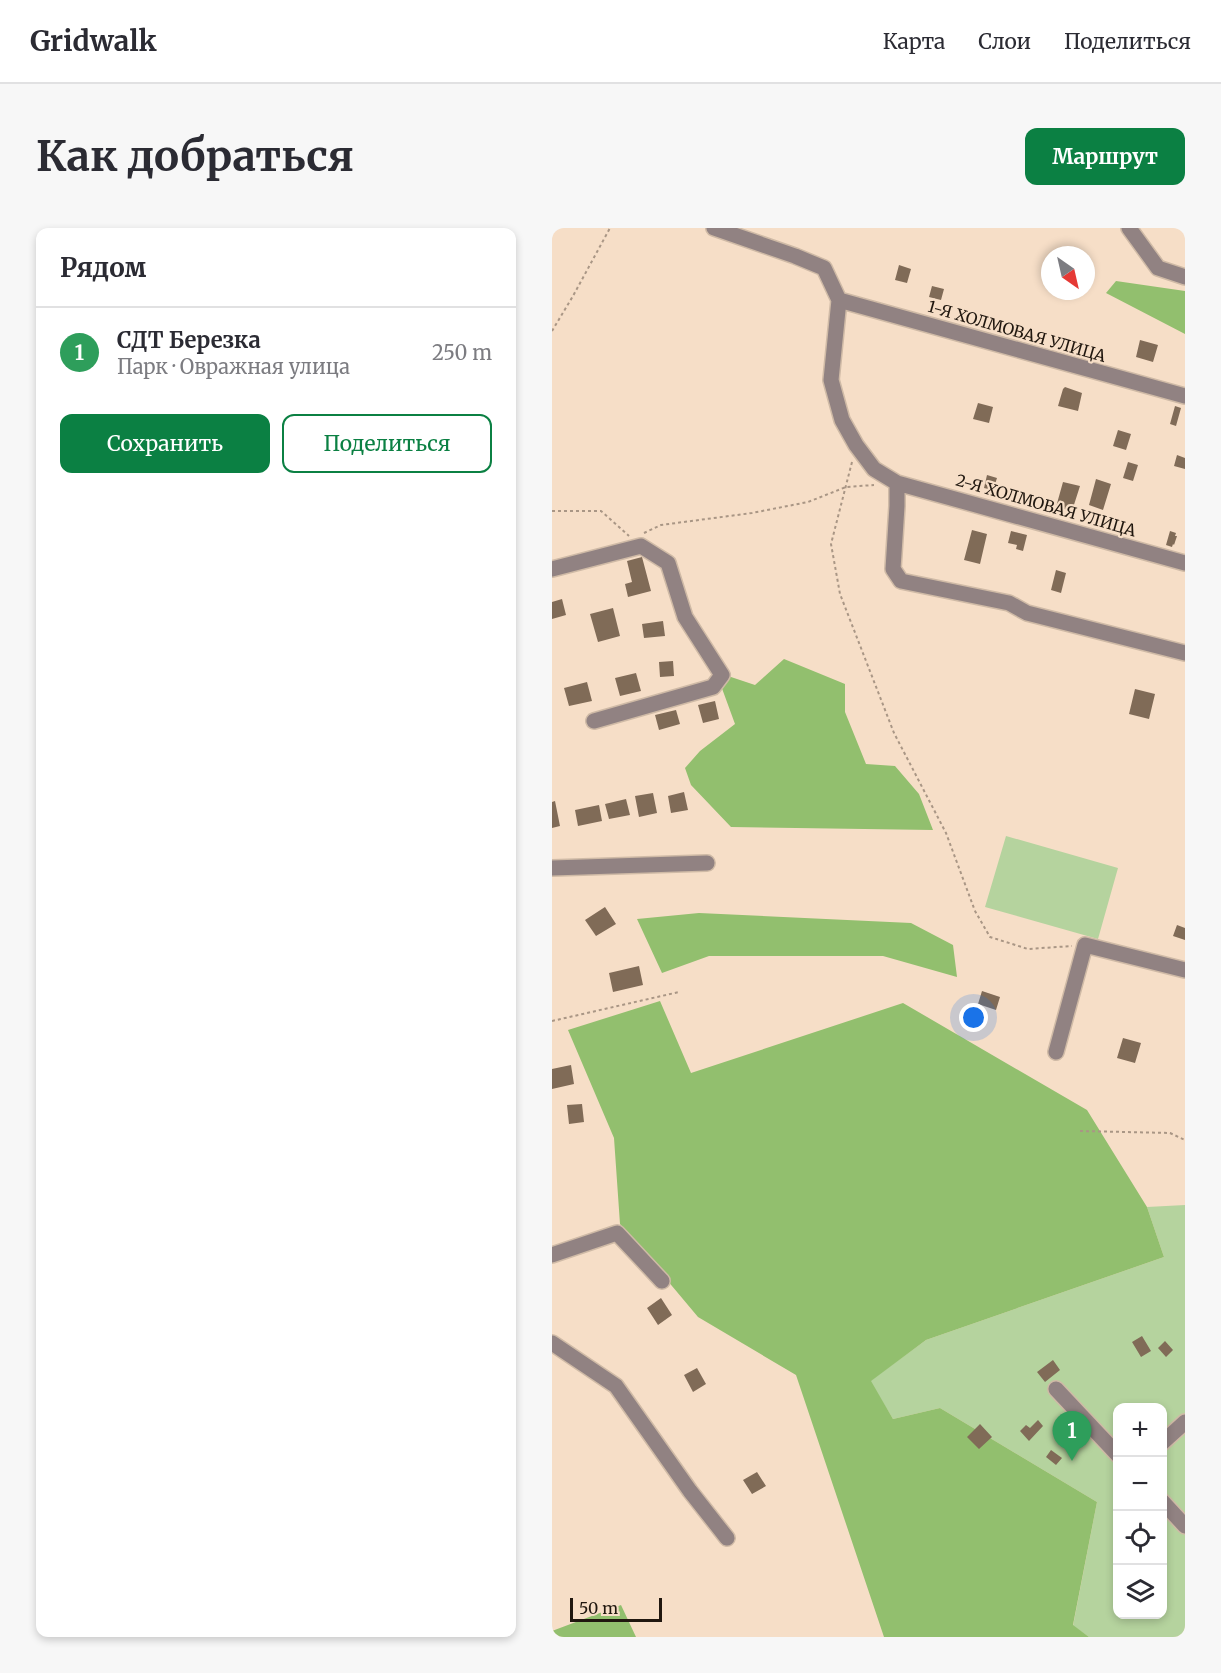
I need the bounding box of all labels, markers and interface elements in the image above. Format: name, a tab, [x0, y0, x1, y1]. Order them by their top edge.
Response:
text: Gridwalk	[30, 23, 157, 59]
text: Карта	[883, 28, 945, 55]
text: Слои	[978, 28, 1031, 55]
text: Поделиться	[1064, 28, 1191, 55]
button: Маршрут	[1025, 128, 1185, 185]
text: Как добраться	[36, 130, 354, 182]
north arrow	[1041, 246, 1095, 300]
text: Рядом	[60, 251, 146, 284]
street label: 1-Я ХОЛМОВАЯ УЛИЦА	[926, 296, 1109, 366]
text: СДТ Березка	[117, 326, 261, 354]
text: 1	[75, 340, 84, 365]
text: 250 m	[432, 340, 492, 365]
text: Парк · Овражная улица	[117, 354, 350, 379]
button: Сохранить	[60, 414, 270, 473]
button: Поделиться	[282, 414, 492, 473]
street label: 2-Я ХОЛМОВАЯ УЛИЦА	[954, 470, 1139, 541]
your location	[959, 1003, 988, 1032]
map controls	[1113, 1403, 1167, 1619]
button: +	[1113, 1403, 1167, 1457]
pin: 1	[1052, 1412, 1092, 1461]
button: −	[1113, 1457, 1167, 1511]
button: locate	[1113, 1511, 1167, 1565]
button: layers	[1113, 1565, 1167, 1619]
scale bar	[570, 1595, 662, 1622]
text: 50 m	[579, 1598, 618, 1618]

